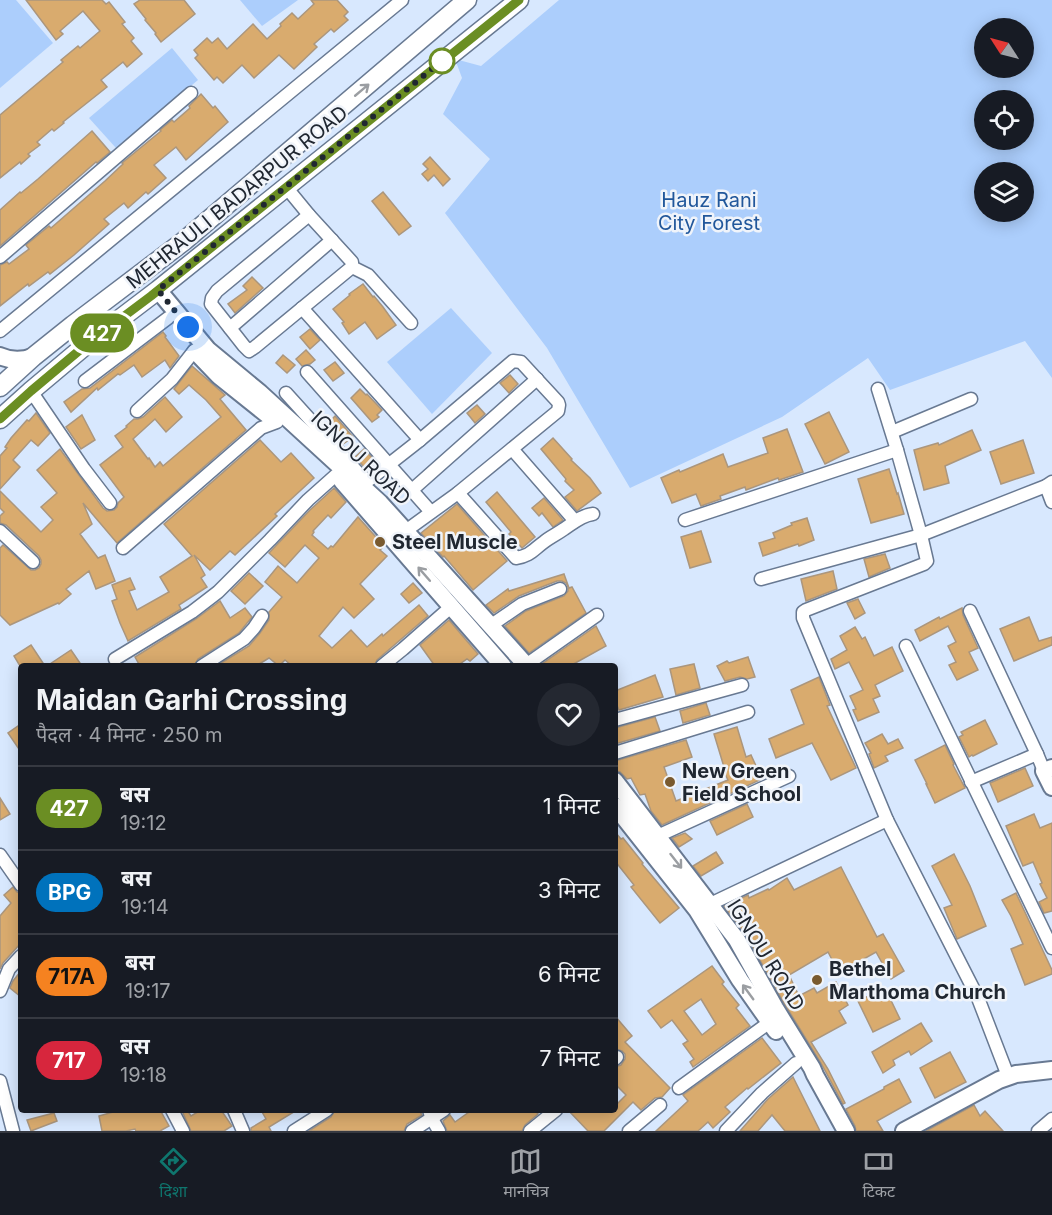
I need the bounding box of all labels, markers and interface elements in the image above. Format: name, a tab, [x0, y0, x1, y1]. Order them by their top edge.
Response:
north arrow	[974, 18, 1034, 78]
map controls	[974, 18, 1034, 222]
unlabelled marker	[429, 48, 455, 74]
one-way arrow	[354, 83, 369, 97]
button: locate	[974, 90, 1034, 150]
street label: MEHRAULI BADARPUR ROAD	[122, 100, 352, 294]
button: layers	[974, 162, 1034, 222]
park label: Hauz Rani City Forest	[658, 188, 761, 235]
your location	[173, 312, 203, 342]
line badge: 427	[68, 314, 136, 352]
text: 427	[82, 321, 122, 346]
street label: IGNOU ROAD	[306, 406, 416, 510]
place label: Steel Muscle	[392, 530, 518, 554]
marker: Steel Muscle	[373, 535, 387, 549]
one-way arrow	[417, 567, 431, 582]
text: Maidan Garhi Crossing	[36, 683, 347, 717]
button: heart	[537, 683, 600, 746]
text: पैदल · 4 मिनट · 250 m	[36, 723, 223, 747]
place label: New Green Field School	[682, 759, 801, 806]
marker: New Green Field School	[663, 775, 677, 789]
text: बस	[120, 781, 150, 807]
text: 1 मिनट	[543, 793, 600, 819]
text: 427	[49, 796, 89, 821]
text: 19:12	[120, 811, 167, 835]
one-way arrow	[669, 853, 682, 869]
text: बस	[121, 865, 151, 891]
text: 3 मिनट	[538, 877, 600, 903]
text: BPG	[48, 880, 91, 905]
text: 19:14	[121, 895, 169, 919]
street label: IGNOU ROAD	[722, 895, 810, 1015]
text: बस	[125, 949, 155, 975]
place label: Bethel Marthoma Church	[829, 957, 1006, 1004]
text: 6 मिनट	[538, 961, 600, 987]
text: 717A	[48, 964, 95, 989]
marker: Bethel Marthoma Church	[810, 973, 824, 987]
text: 19:17	[125, 979, 171, 1003]
one-way arrow	[742, 984, 754, 1000]
text: बस	[120, 1033, 150, 1059]
text: 7 मिनट	[539, 1045, 600, 1071]
text: 717	[52, 1048, 86, 1073]
text: 19:18	[120, 1063, 167, 1087]
tab: दिशा	[157, 1145, 190, 1204]
tab: मानचित्र	[503, 1145, 549, 1204]
tab: टिकट	[862, 1145, 895, 1204]

